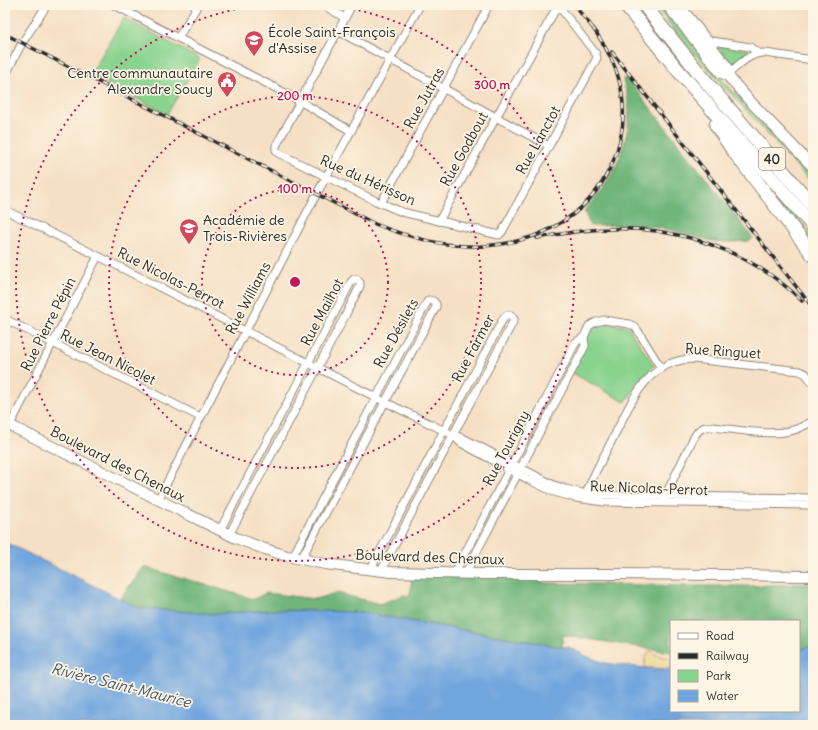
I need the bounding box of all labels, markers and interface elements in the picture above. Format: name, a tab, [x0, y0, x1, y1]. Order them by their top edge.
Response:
place label: École Saint-François d'Assise	[268, 23, 396, 57]
school or university icon: École Saint-François d'Assise	[243, 29, 265, 57]
place label: Centre communautaire Alexandre Soucy	[67, 64, 213, 98]
street label: Rue Jutras	[400, 64, 448, 132]
public building icon: Centre communautaire Alexandre Soucy	[216, 70, 238, 98]
text: 300 m	[474, 77, 510, 92]
text: 200 m	[277, 88, 313, 103]
street label: Rue Lanctot	[512, 102, 564, 177]
street label: Rue Godbout	[436, 108, 492, 189]
road number: 40	[759, 148, 785, 170]
street label: Rue du Hérisson	[317, 151, 419, 209]
text: 100 m	[278, 181, 312, 196]
place label: Académie de Trois-Rivières	[203, 211, 287, 245]
school or university icon: Académie de Trois-Rivières	[178, 217, 200, 245]
street label: Rue Nicolas-Perrot	[114, 243, 228, 313]
street label: Rue Williams	[221, 259, 275, 337]
street label: Rue Pierre Pépin	[17, 274, 79, 374]
centre of rings	[288, 275, 302, 289]
street label: Rue Mailhot	[297, 275, 347, 349]
street label: Rue Désilets	[370, 295, 422, 371]
street label: Rue Farmer	[448, 311, 499, 385]
street label: Rue Jean Nicolet	[57, 325, 159, 389]
street label: Rue Ringuet	[684, 339, 762, 363]
street label: Rue Tourigny	[479, 407, 533, 489]
street label: Boulevard des Chenaux	[47, 422, 189, 506]
street label: Rue Nicolas-Perrot	[590, 477, 709, 499]
street label: Boulevard des Chenaux	[355, 545, 505, 569]
legend	[670, 620, 800, 712]
text: Road	[706, 628, 734, 643]
text: Railway	[706, 648, 749, 663]
water label: Rivière Saint-Maurice	[49, 658, 194, 712]
text: Park	[706, 668, 731, 683]
text: Water	[706, 688, 739, 703]

